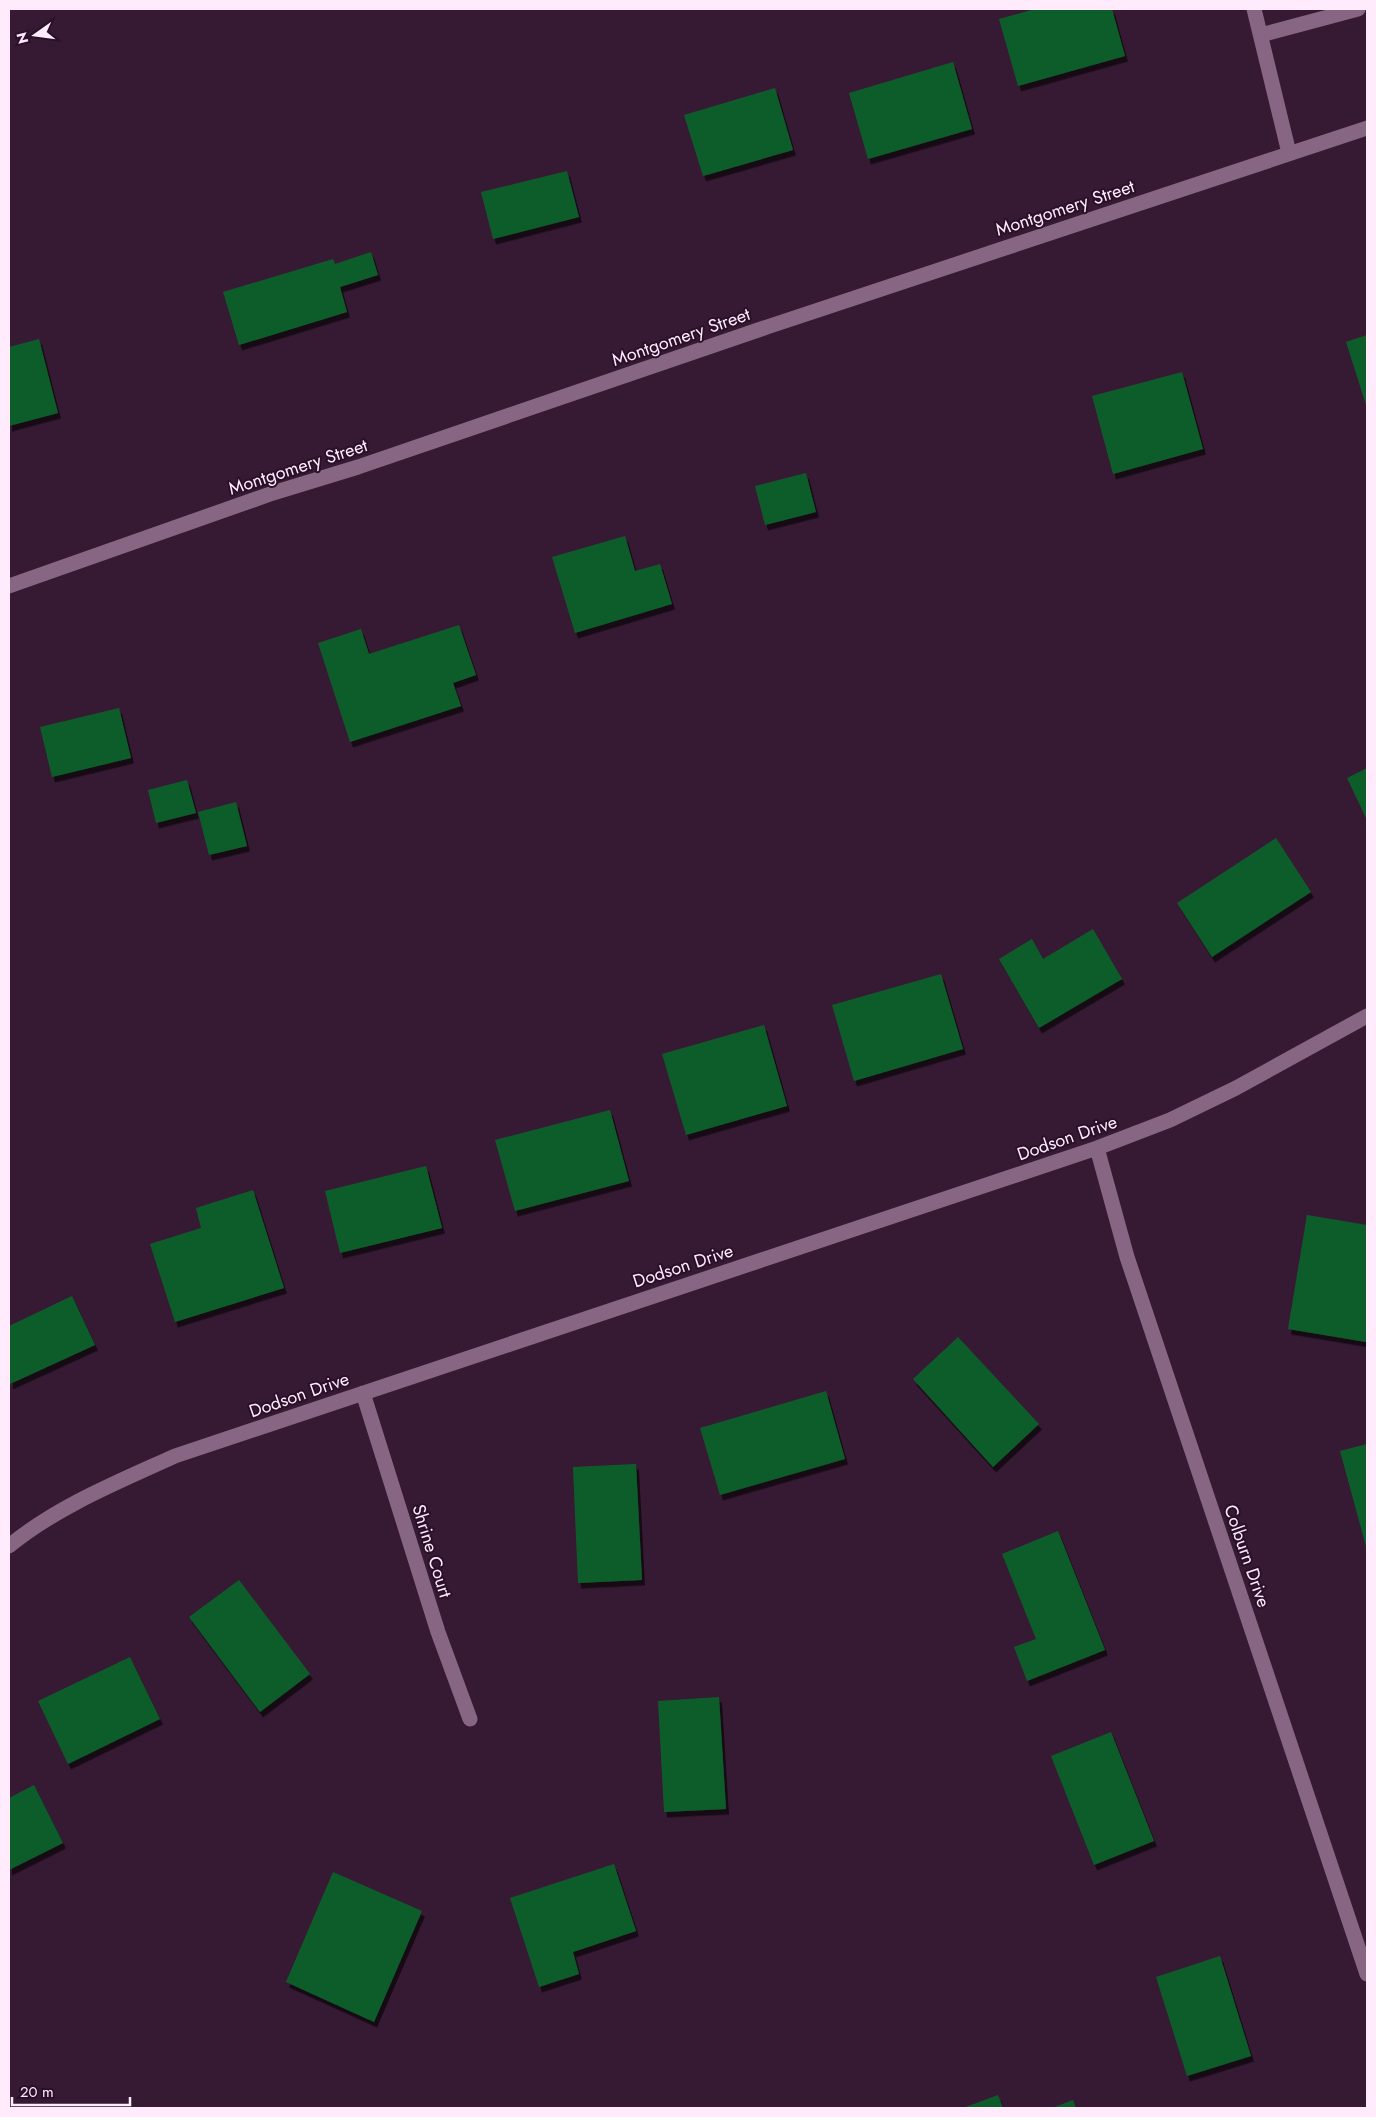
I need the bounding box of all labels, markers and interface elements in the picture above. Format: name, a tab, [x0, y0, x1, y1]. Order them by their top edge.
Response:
north arrow	[10, 10, 60, 60]
text: N	[11, 30, 33, 46]
street label: Montgomery Street	[992, 173, 1138, 243]
street label: Montgomery Street	[608, 301, 754, 373]
street label: Montgomery Street	[225, 432, 371, 502]
street label: Dodson Drive	[1013, 1109, 1121, 1167]
street label: Dodson Drive	[629, 1238, 737, 1294]
street label: Dodson Drive	[245, 1366, 353, 1424]
street label: Shrine Court	[405, 1501, 459, 1602]
street label: Colburn Drive	[1217, 1501, 1277, 1611]
scale bar	[12, 2074, 130, 2106]
text: 20 m	[20, 2081, 54, 2103]

